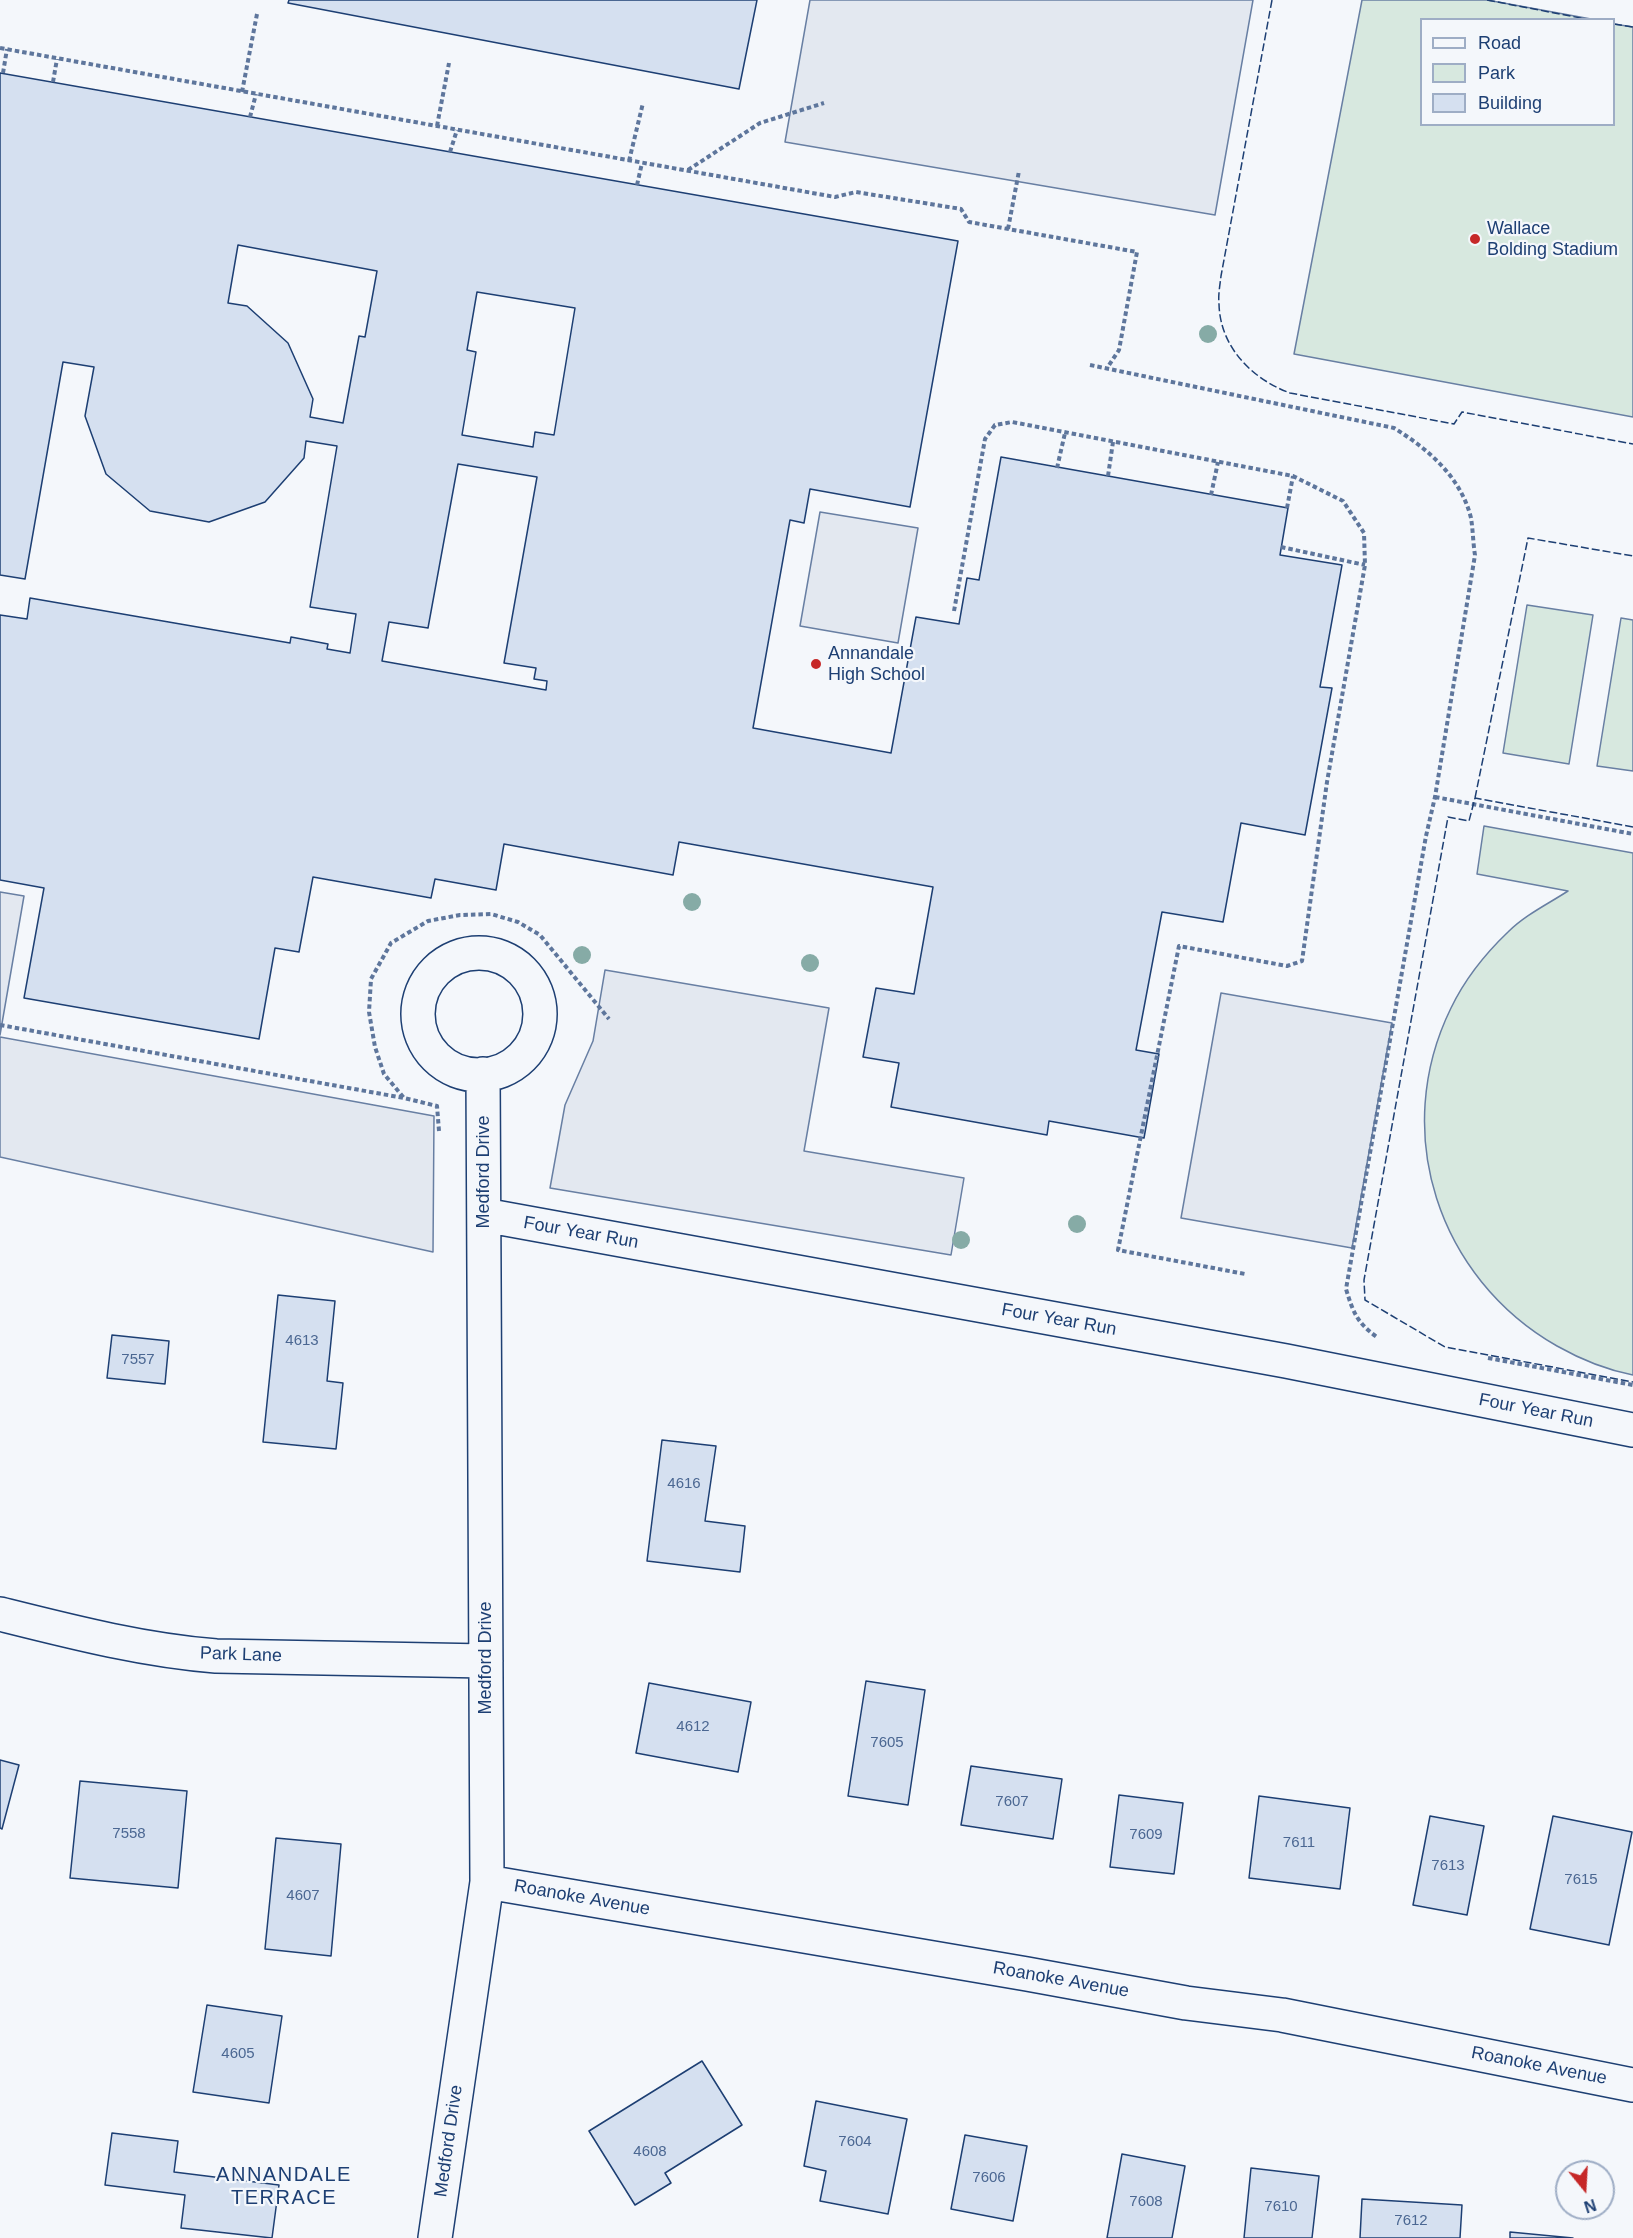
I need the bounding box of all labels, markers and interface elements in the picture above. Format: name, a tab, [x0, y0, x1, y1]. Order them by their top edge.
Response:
legend	[1420, 18, 1615, 126]
text: Road	[1478, 33, 1521, 53]
text: Park	[1478, 63, 1515, 83]
text: Building	[1478, 93, 1542, 113]
place label: Wallace Bolding Stadium	[1487, 218, 1618, 260]
marker: Wallace Bolding Stadium	[1468, 232, 1482, 246]
place label: Annandale High School	[828, 643, 925, 686]
marker: Annandale High School	[809, 657, 823, 671]
street label: Medford Drive	[473, 1115, 495, 1229]
street label: Four Year Run	[522, 1212, 640, 1254]
street label: Four Year Run	[1000, 1299, 1118, 1341]
house number: 4613	[285, 1332, 319, 1350]
house number: 7557	[121, 1351, 155, 1369]
street label: Four Year Run	[1477, 1389, 1595, 1433]
house number: 4616	[667, 1475, 701, 1493]
street label: Medford Drive	[475, 1601, 497, 1715]
street label: Park Lane	[200, 1643, 282, 1667]
house number: 4612	[676, 1718, 710, 1736]
house number: 7605	[870, 1734, 904, 1752]
house number: 7607	[995, 1793, 1029, 1811]
house number: 7558	[112, 1825, 146, 1843]
house number: 7609	[1129, 1826, 1163, 1844]
house number: 7611	[1283, 1834, 1315, 1852]
house number: 7613	[1431, 1857, 1465, 1875]
house number: 7615	[1564, 1871, 1598, 1889]
street label: Roanoke Avenue	[512, 1875, 652, 1921]
house number: 4607	[286, 1887, 320, 1905]
street label: Roanoke Avenue	[991, 1957, 1131, 2003]
street label: Roanoke Avenue	[1469, 2042, 1609, 2090]
house number: 4605	[221, 2045, 255, 2063]
street label: Medford Drive	[430, 2084, 468, 2198]
house number: 7604	[838, 2133, 872, 2151]
house number: 4608	[633, 2143, 667, 2161]
north arrow	[1555, 2160, 1615, 2220]
district label: ANNANDALE TERRACE	[216, 2163, 352, 2210]
house number: 7606	[972, 2169, 1006, 2187]
house number: 7608	[1129, 2193, 1163, 2211]
text: N	[1582, 2196, 1598, 2216]
house number: 7610	[1264, 2198, 1298, 2216]
house number: 7612	[1394, 2212, 1428, 2230]

